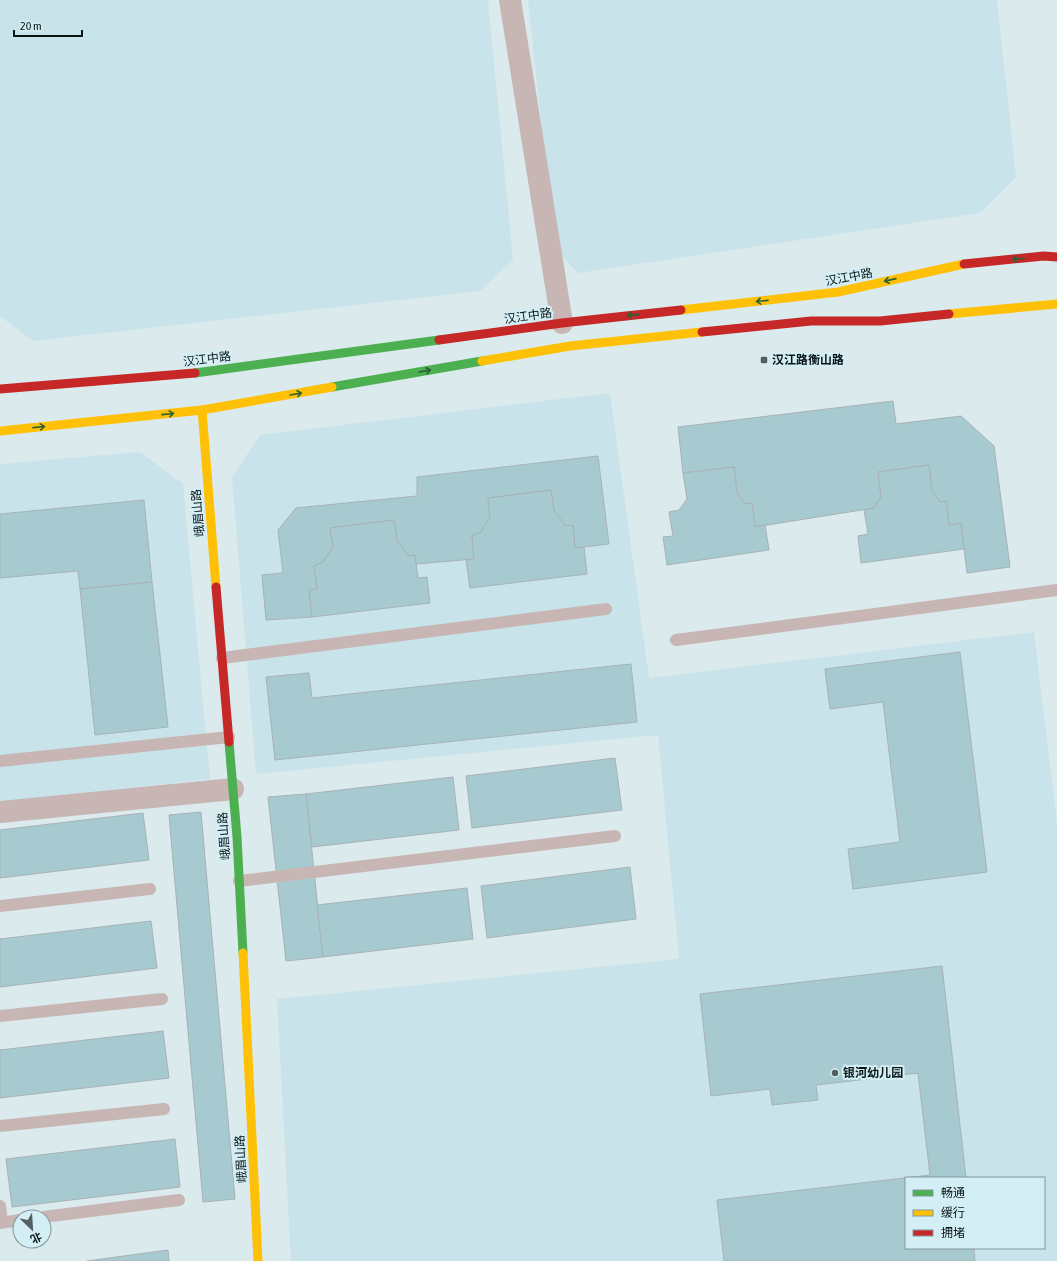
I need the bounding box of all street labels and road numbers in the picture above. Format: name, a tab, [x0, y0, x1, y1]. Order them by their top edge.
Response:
street label: 汉江中路	[824, 266, 874, 288]
street label: 汉江中路	[503, 306, 553, 326]
street label: 汉江中路	[182, 349, 232, 369]
street label: 峨眉山路	[189, 488, 207, 538]
street label: 峨眉山路	[215, 812, 233, 860]
street label: 峨眉山路	[233, 1135, 249, 1183]

